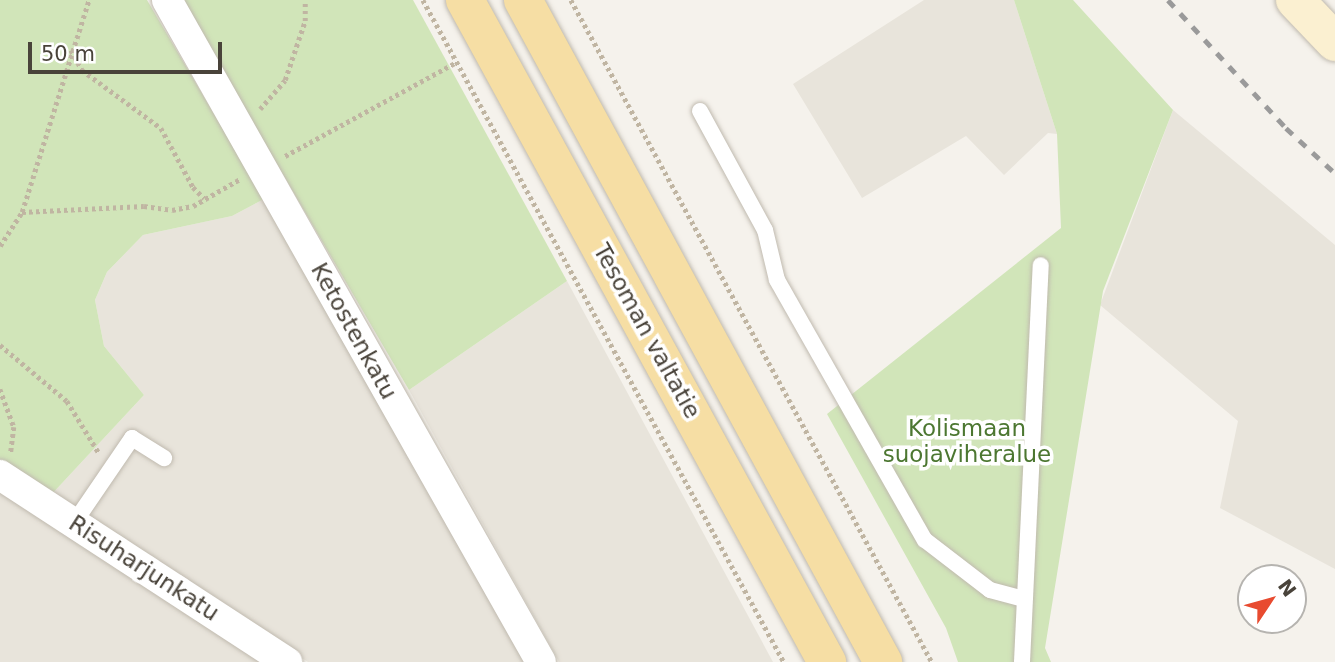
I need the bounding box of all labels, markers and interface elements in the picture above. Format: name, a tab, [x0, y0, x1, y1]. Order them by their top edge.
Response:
scale bar	[32, 28, 226, 72]
text: 50 m	[41, 42, 95, 66]
street label: Tesoman valtatie	[588, 239, 706, 423]
street label: Ketostenkatu	[305, 258, 403, 404]
park label: Kolismaan suojaviheralue	[883, 414, 1051, 468]
street label: Risuharjunkatu	[64, 509, 224, 627]
north arrow	[1237, 564, 1307, 634]
text: N	[1274, 575, 1301, 601]

